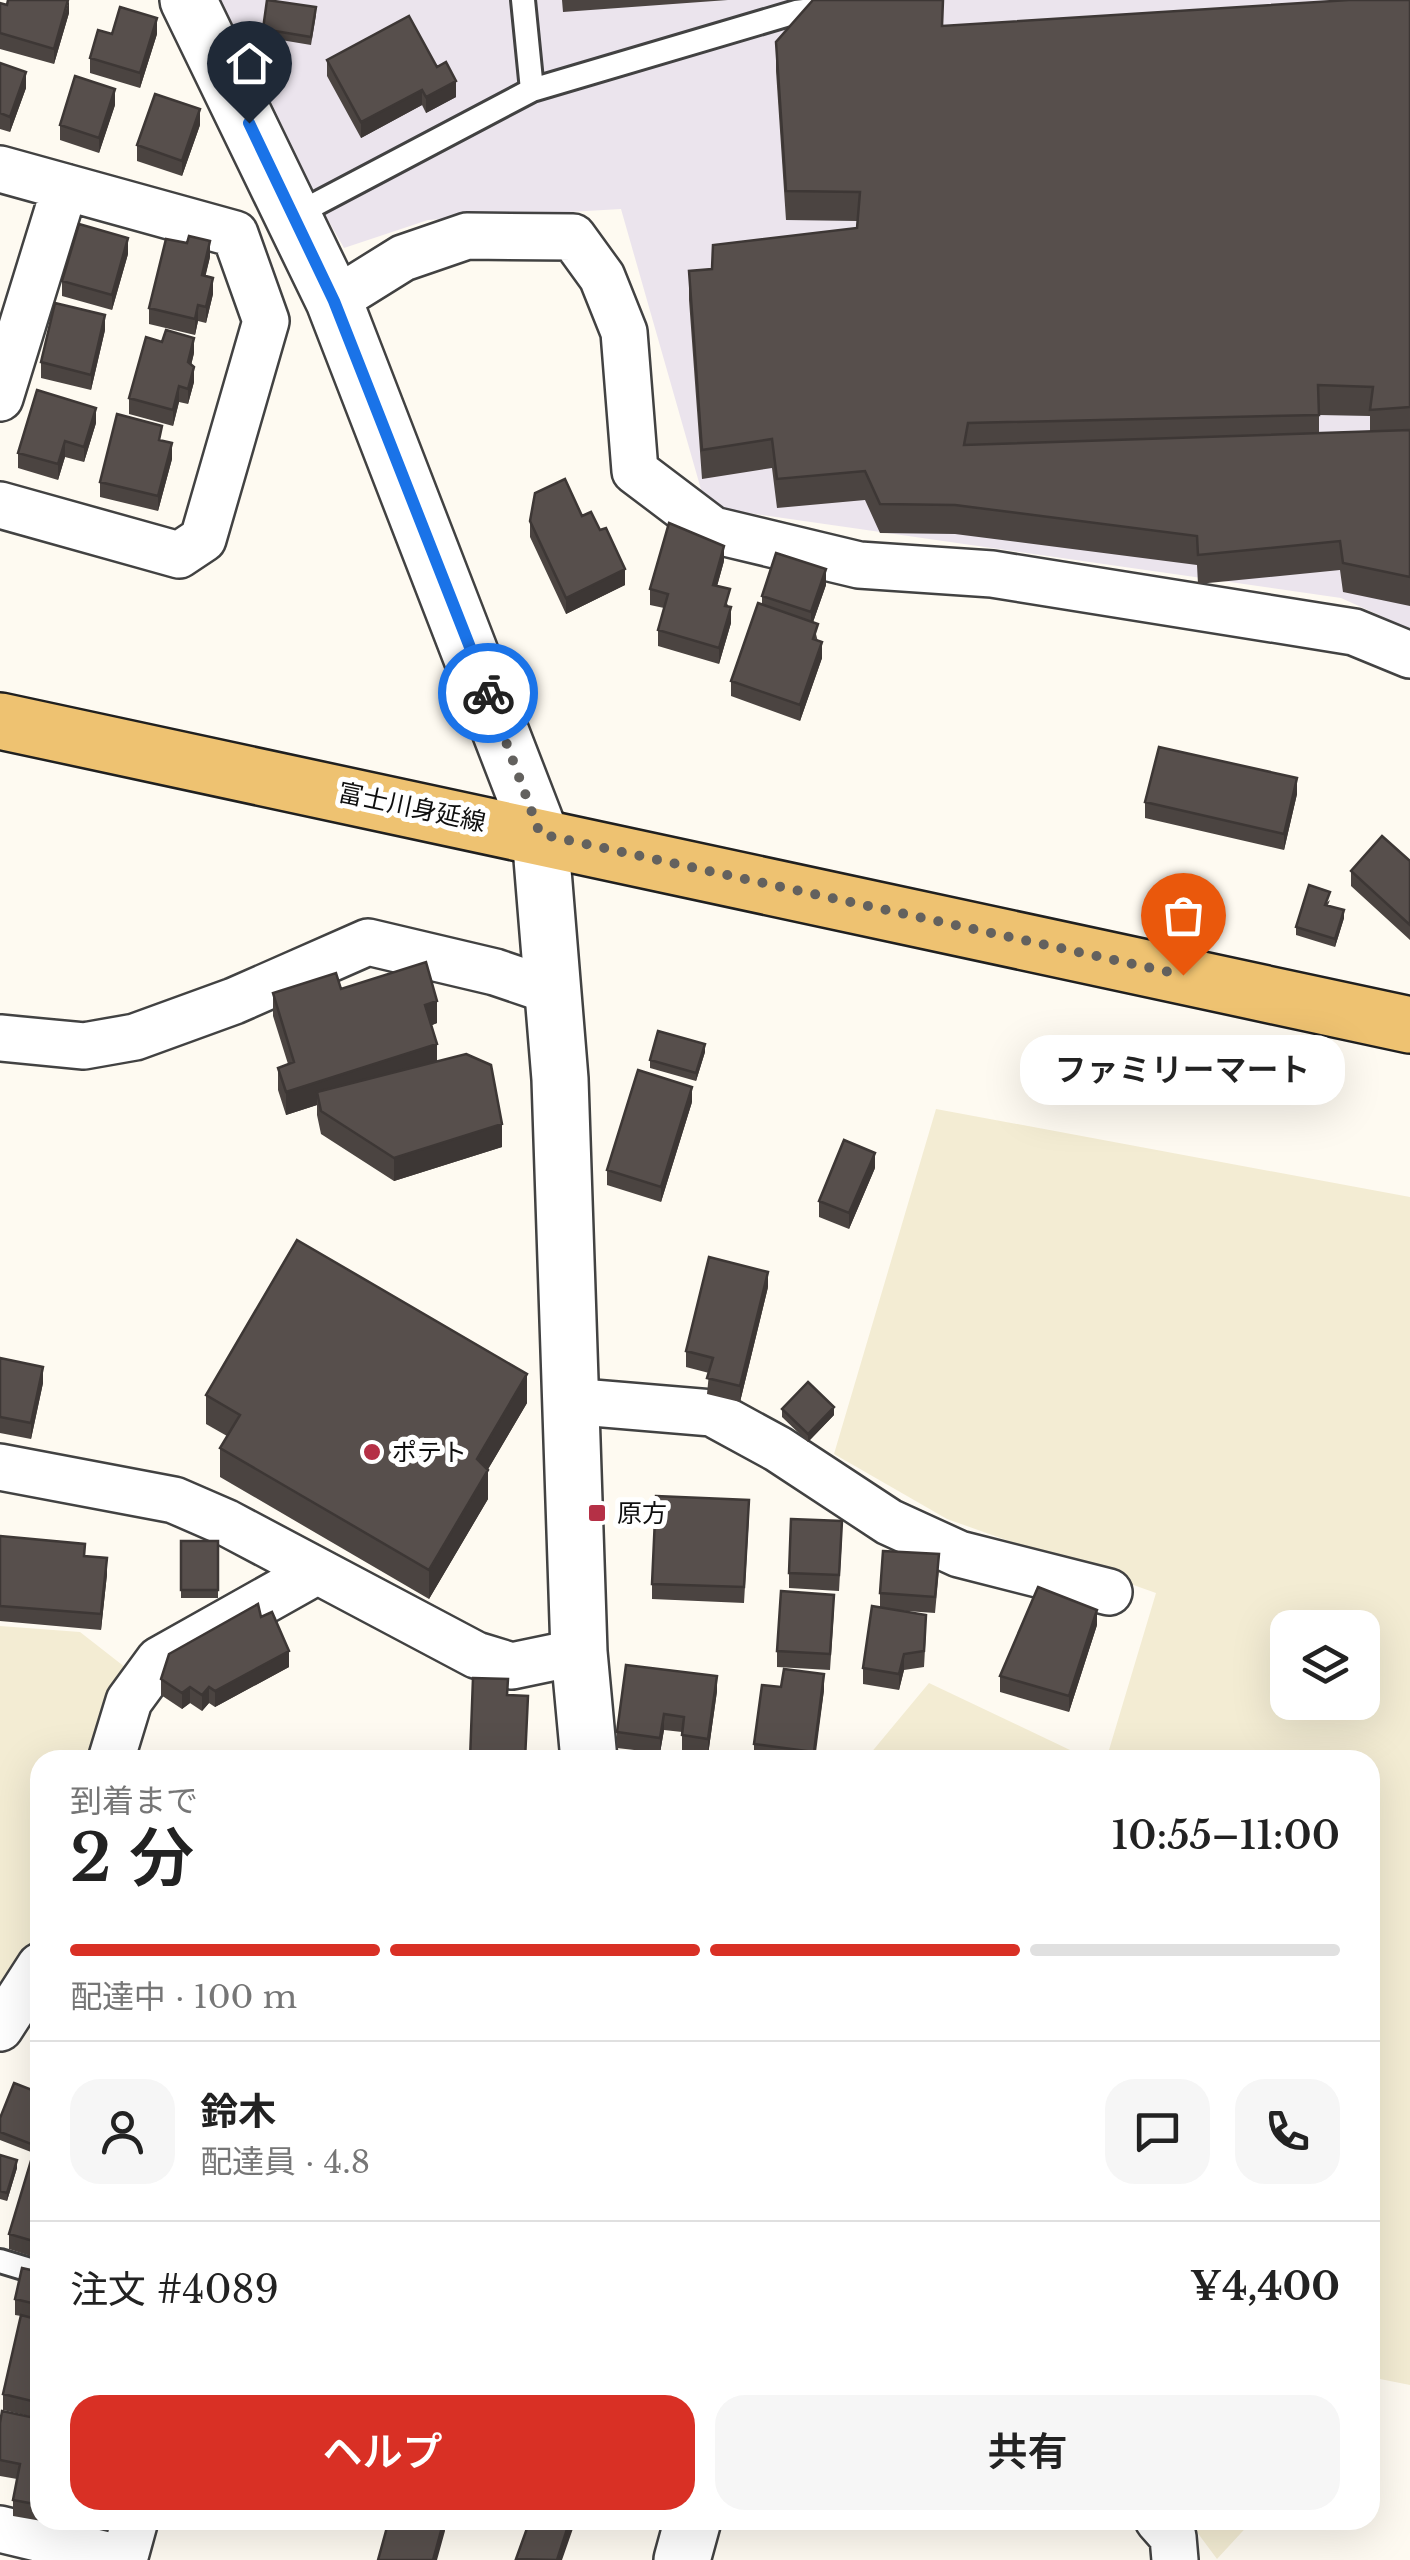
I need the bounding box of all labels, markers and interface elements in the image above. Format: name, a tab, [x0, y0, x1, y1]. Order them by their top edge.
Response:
pin	[207, 21, 292, 124]
icon: home	[222, 36, 277, 91]
courier	[438, 643, 538, 743]
icon: bike	[461, 666, 516, 721]
street label: 富士川身延線	[335, 777, 488, 838]
pin	[1141, 873, 1226, 976]
icon: bag	[1156, 888, 1211, 943]
callout: ファミリーマート	[1020, 1035, 1346, 1105]
text: ファミリーマート	[1054, 1050, 1311, 1090]
place label: ポテト	[392, 1437, 467, 1468]
marker: ポテト	[361, 1441, 383, 1463]
place label: 原方	[617, 1498, 667, 1529]
marker: 原方	[586, 1502, 608, 1524]
map controls	[1270, 1610, 1380, 1720]
button: layers	[1270, 1610, 1380, 1720]
text: 到着まで	[70, 1781, 198, 1821]
text: 10:55–11:00	[1112, 1812, 1340, 1859]
text: 2 分	[70, 1818, 194, 1899]
text: 配達中 · 100 m	[70, 1977, 297, 2017]
button: person	[70, 2079, 175, 2184]
button: chat	[1105, 2079, 1210, 2184]
button: phone	[1235, 2079, 1340, 2184]
text: 鈴木	[200, 2088, 276, 2135]
text: 配達員 · 4.8	[200, 2142, 370, 2182]
text: ¥4,400	[1190, 2263, 1340, 2310]
text: 注文 #4089	[70, 2266, 279, 2313]
button: ヘルプ	[70, 2395, 695, 2510]
button: 共有	[715, 2395, 1340, 2510]

